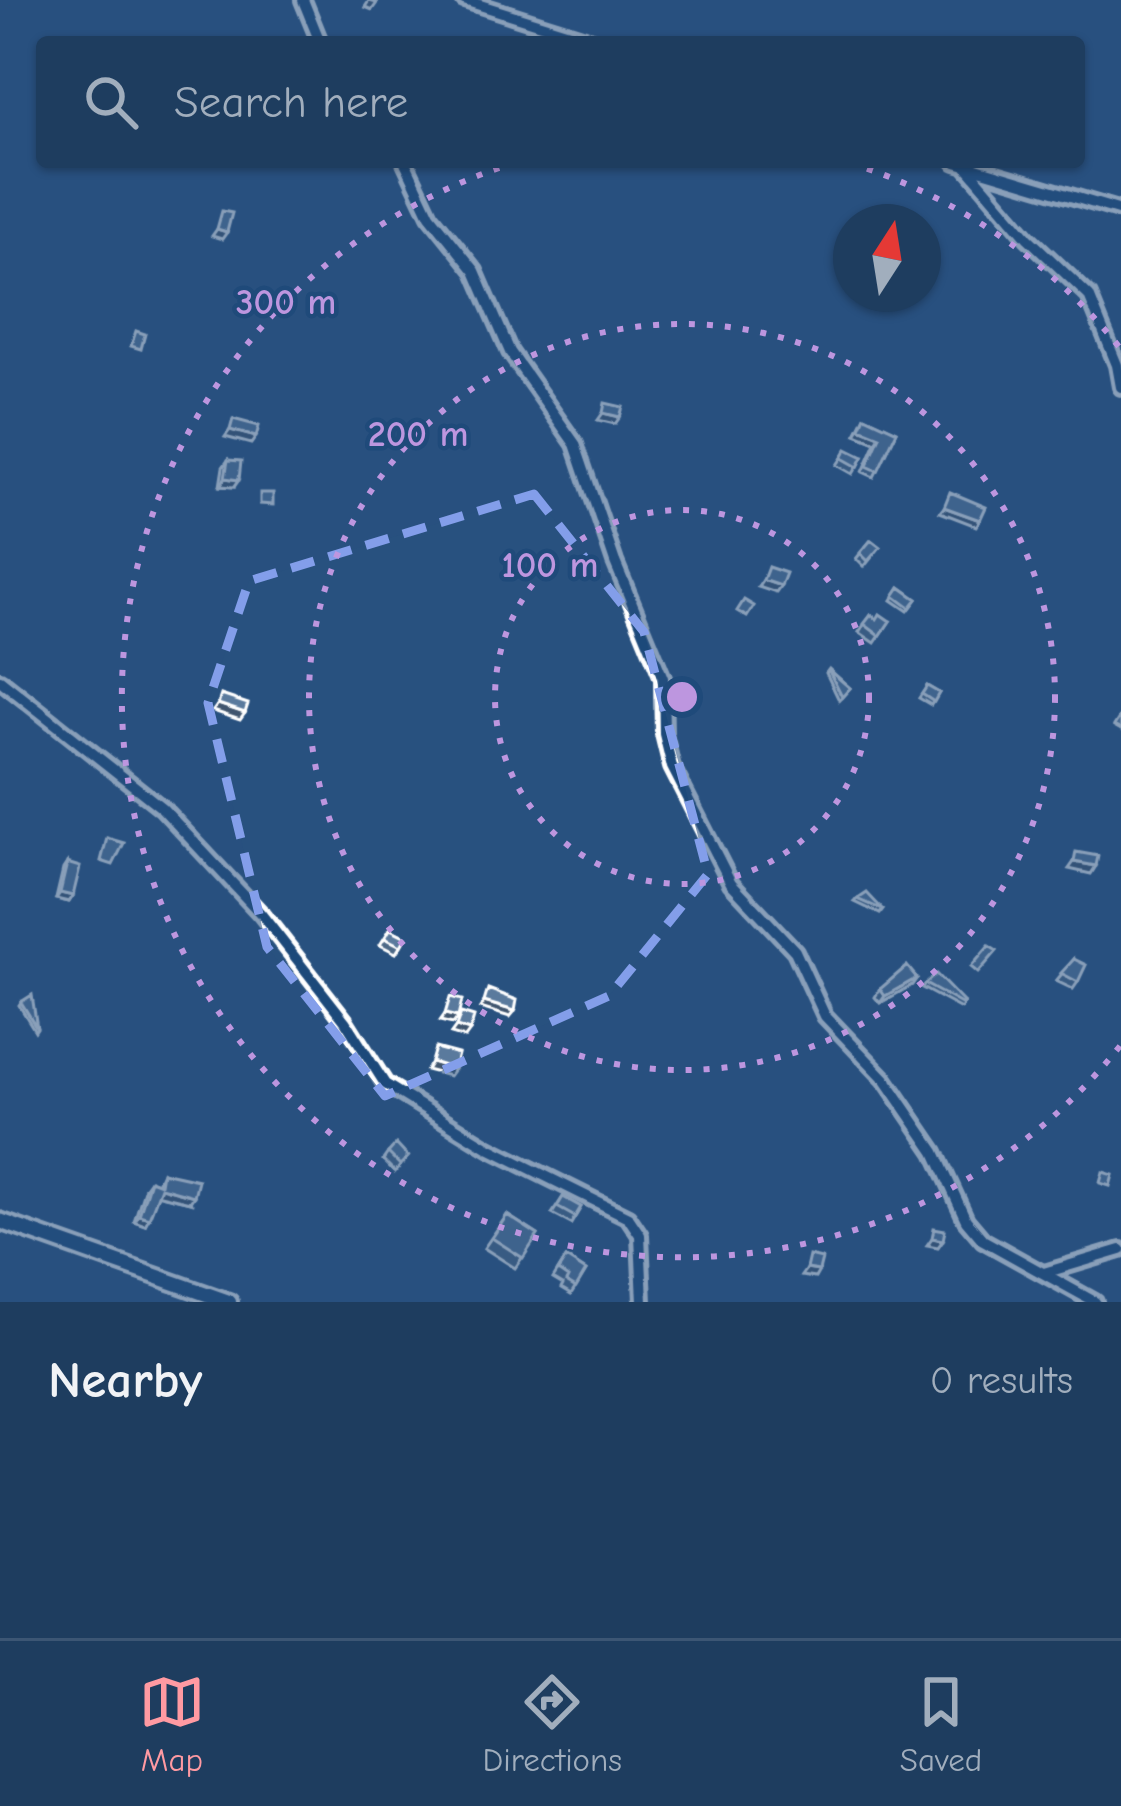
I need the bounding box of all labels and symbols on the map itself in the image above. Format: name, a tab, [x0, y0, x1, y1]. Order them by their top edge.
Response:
north arrow	[833, 204, 941, 312]
text: 300 m	[236, 282, 336, 323]
text: 200 m	[368, 414, 468, 455]
text: 100 m	[502, 545, 598, 586]
centre of rings	[661, 676, 703, 718]

